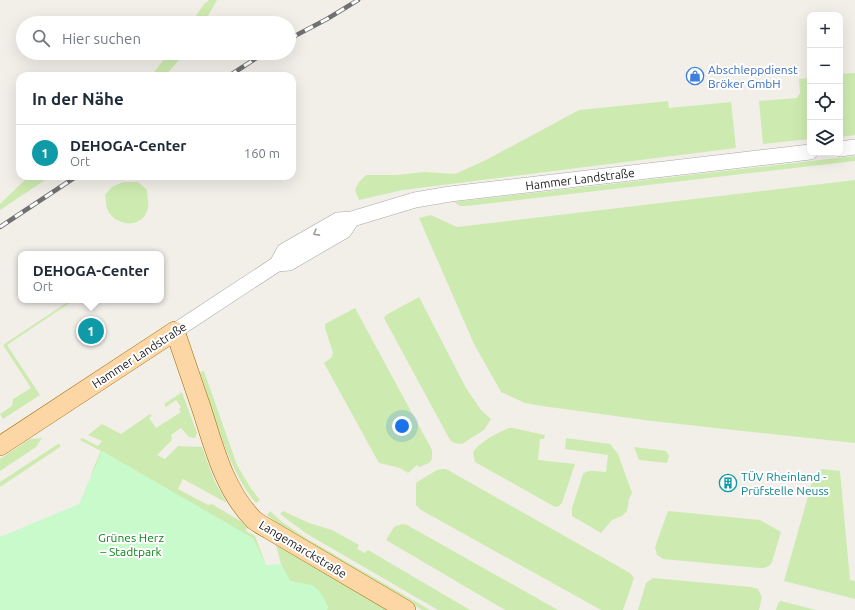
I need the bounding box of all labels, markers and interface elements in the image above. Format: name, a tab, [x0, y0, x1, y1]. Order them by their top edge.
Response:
map controls	[807, 12, 843, 156]
button: +	[807, 12, 843, 48]
search box	[16, 16, 296, 60]
icon: search	[30, 27, 52, 49]
text: Hier suchen	[62, 30, 141, 47]
button: −	[807, 48, 843, 84]
place label: Abschleppdienst Bröker GmbH	[708, 63, 798, 90]
shop icon: Abschleppdienst Bröker GmbH	[685, 66, 705, 86]
button: locate	[807, 84, 843, 120]
text: In der Nähe	[32, 89, 124, 108]
button: layers	[807, 120, 843, 156]
text: DEHOGA-Center	[70, 137, 187, 154]
text: 1	[41, 146, 49, 160]
text: 160 m	[244, 146, 280, 160]
text: Ort	[70, 154, 90, 168]
street label: Hammer Landstraße	[525, 166, 635, 192]
one-way arrow	[313, 228, 320, 235]
popup	[18, 251, 164, 303]
text: DEHOGA-Center	[33, 262, 149, 279]
text: Ort	[33, 279, 53, 293]
pin: 1	[78, 316, 104, 346]
street label: Hammer Landstraße	[89, 320, 189, 390]
your location	[392, 416, 412, 436]
place label: TÜV Rheinland - Prüfstelle Neuss	[741, 470, 829, 497]
building icon: TÜV Rheinland - Prüfstelle Neuss	[718, 473, 738, 493]
street label: Langemarckstraße	[257, 518, 349, 580]
park label: Grünes Herz – Stadtpark	[98, 531, 164, 558]

